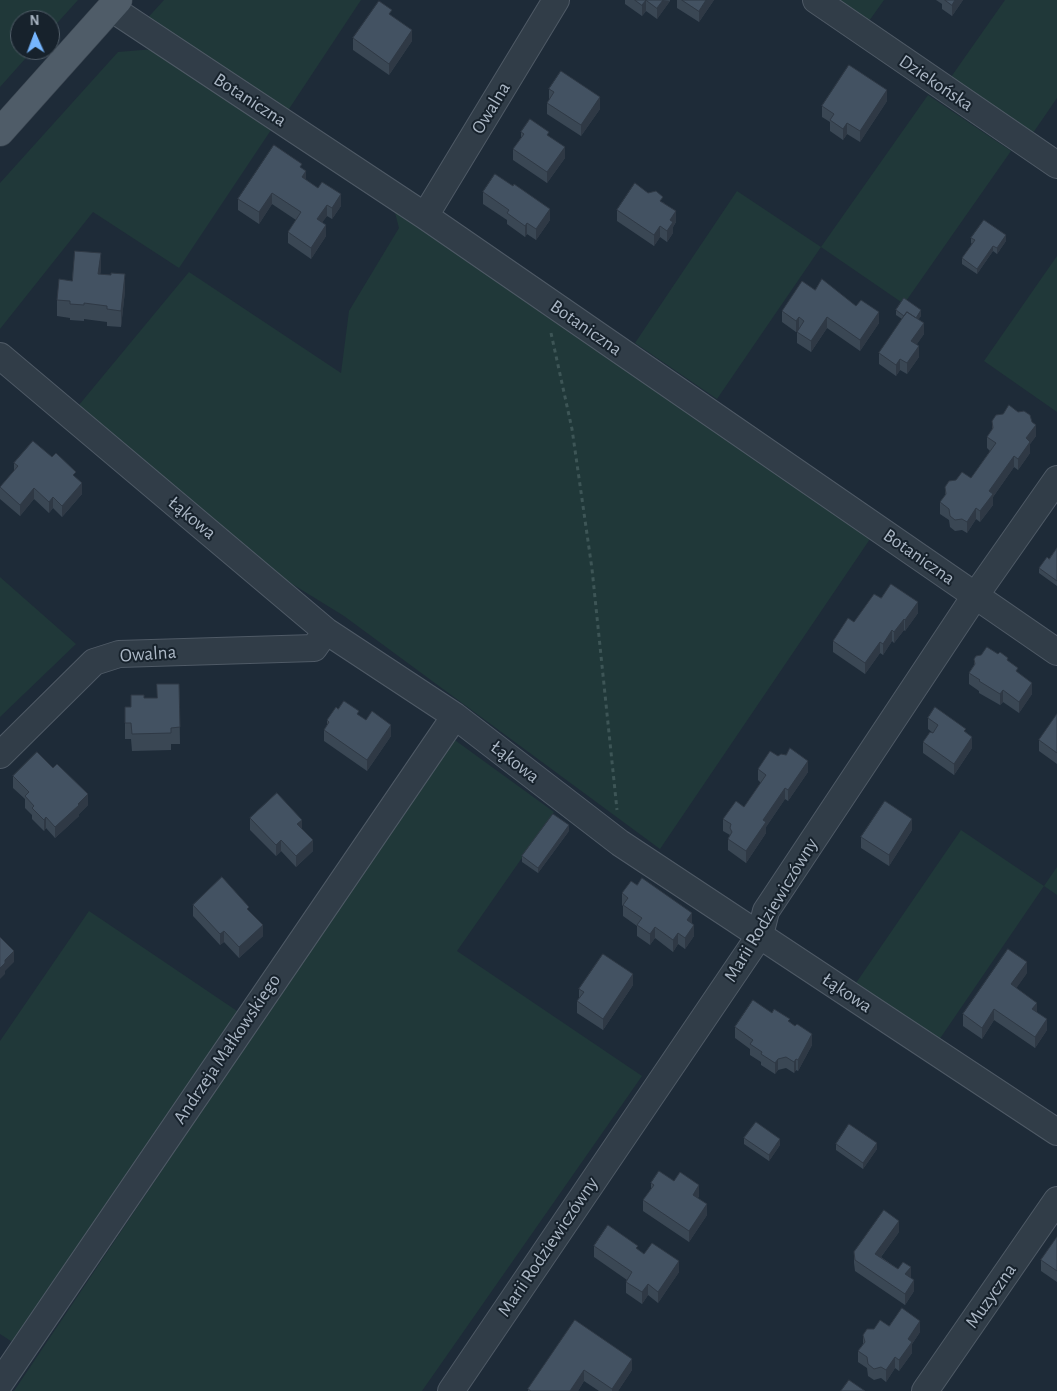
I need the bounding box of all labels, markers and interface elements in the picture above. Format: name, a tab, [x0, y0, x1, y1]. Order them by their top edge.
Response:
north arrow	[10, 10, 60, 60]
text: N	[29, 14, 40, 28]
street label: Dziekońska	[894, 50, 978, 116]
street label: Botaniczna	[209, 68, 291, 132]
street label: Owalna	[467, 78, 515, 138]
street label: Botaniczna	[546, 295, 626, 361]
street label: Łąkowa	[163, 491, 221, 545]
street label: Botaniczna	[879, 524, 959, 590]
street label: Owalna	[119, 641, 177, 667]
street label: Łąkowa	[486, 736, 544, 788]
street label: Marii Rodziewiczówny	[719, 834, 823, 986]
street label: Łąkowa	[818, 968, 876, 1018]
street label: Andrzeja Małkowskiego	[168, 970, 286, 1128]
street label: Marii Rodziewiczówny	[493, 1173, 603, 1321]
street label: Muzyczna	[961, 1259, 1021, 1333]

